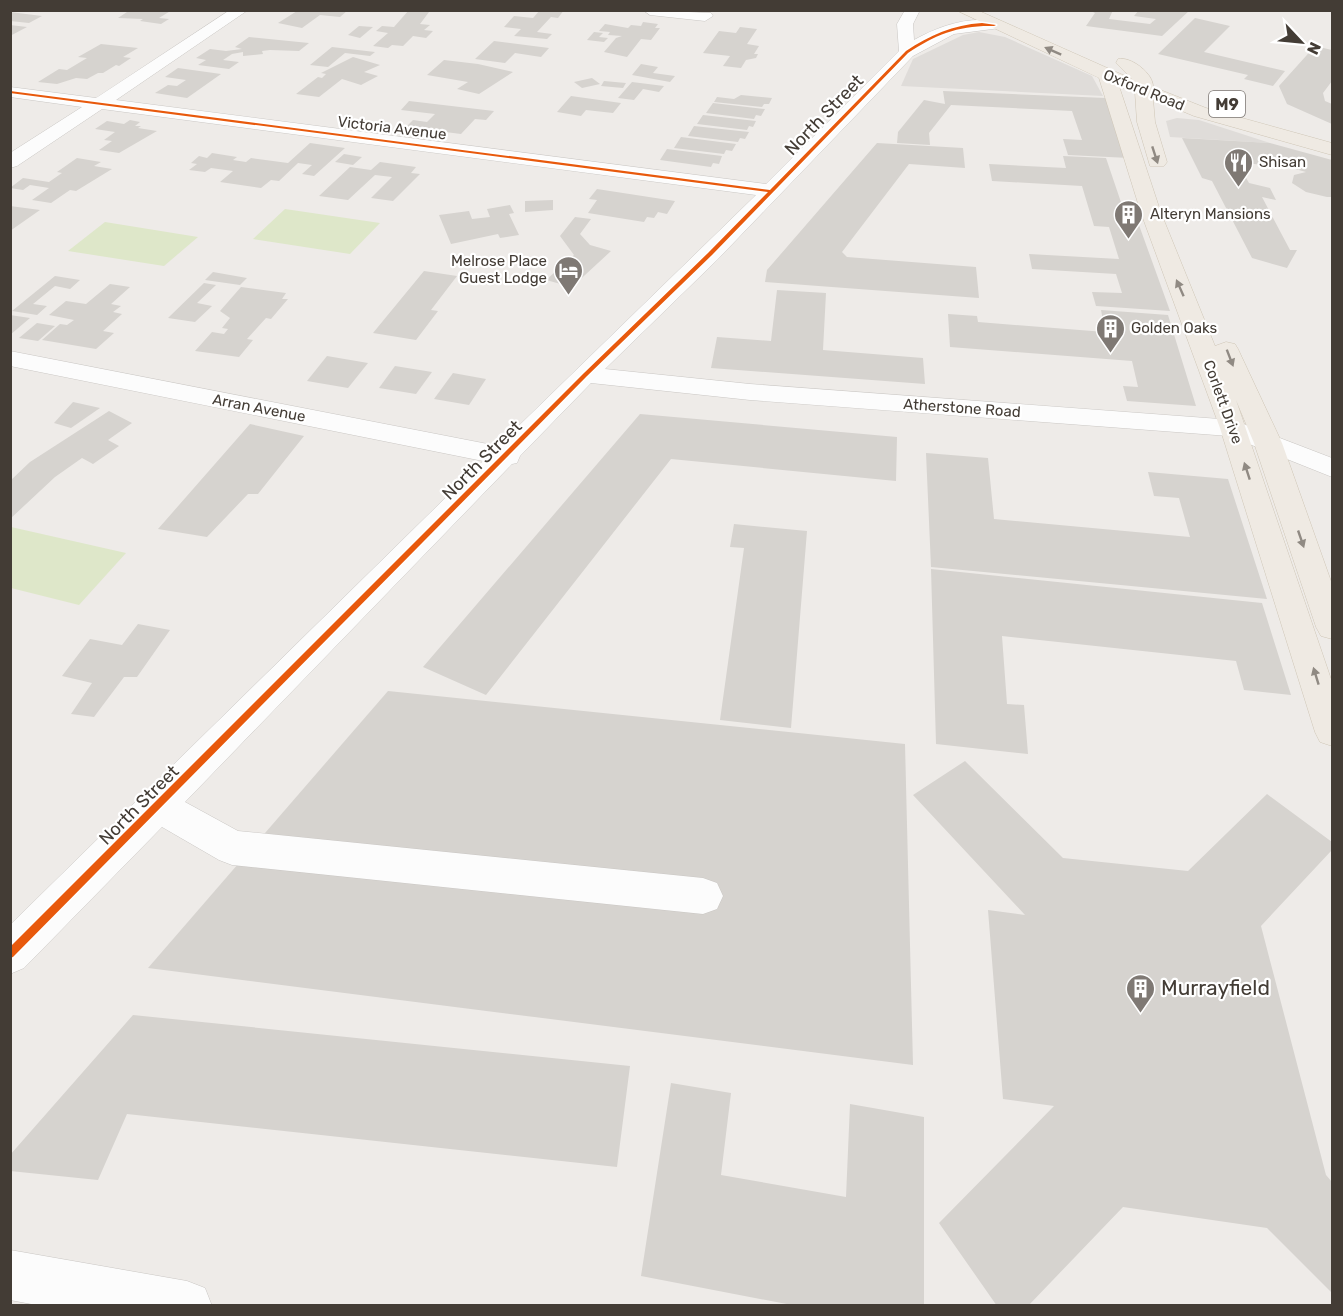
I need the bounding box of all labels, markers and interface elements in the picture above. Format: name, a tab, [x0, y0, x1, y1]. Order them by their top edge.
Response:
north arrow	[1271, 12, 1331, 72]
text: N	[1303, 39, 1325, 58]
one-way arrow	[1045, 47, 1062, 56]
street label: Oxford Road	[1101, 66, 1187, 114]
street label: North Street	[780, 70, 868, 160]
road number: M9	[1209, 91, 1245, 117]
street label: Victoria Avenue	[337, 112, 447, 144]
one-way arrow	[1151, 146, 1160, 164]
restaurant icon: Shisan	[1222, 146, 1254, 188]
place label: Shisan	[1259, 153, 1306, 171]
building icon: Alteryn Mansions	[1113, 198, 1145, 240]
place label: Alteryn Mansions	[1150, 205, 1271, 223]
place label: Melrose Place Guest Lodge	[451, 252, 547, 287]
hotel icon: Melrose Place Guest Lodge	[552, 254, 584, 296]
one-way arrow	[1176, 280, 1185, 297]
building icon: Golden Oaks	[1094, 312, 1126, 354]
place label: Golden Oaks	[1131, 319, 1218, 337]
one-way arrow	[1225, 349, 1235, 367]
street label: Corlett Drive	[1200, 358, 1246, 446]
street label: Arran Avenue	[211, 390, 307, 426]
street label: Atherstone Road	[903, 395, 1021, 421]
street label: North Street	[437, 415, 527, 505]
one-way arrow	[1242, 462, 1252, 480]
one-way arrow	[1297, 530, 1307, 548]
one-way arrow	[1311, 667, 1320, 685]
street label: North Street	[94, 760, 184, 850]
building icon: Murrayfield	[1124, 972, 1156, 1014]
place label: Murrayfield	[1161, 975, 1270, 1000]

